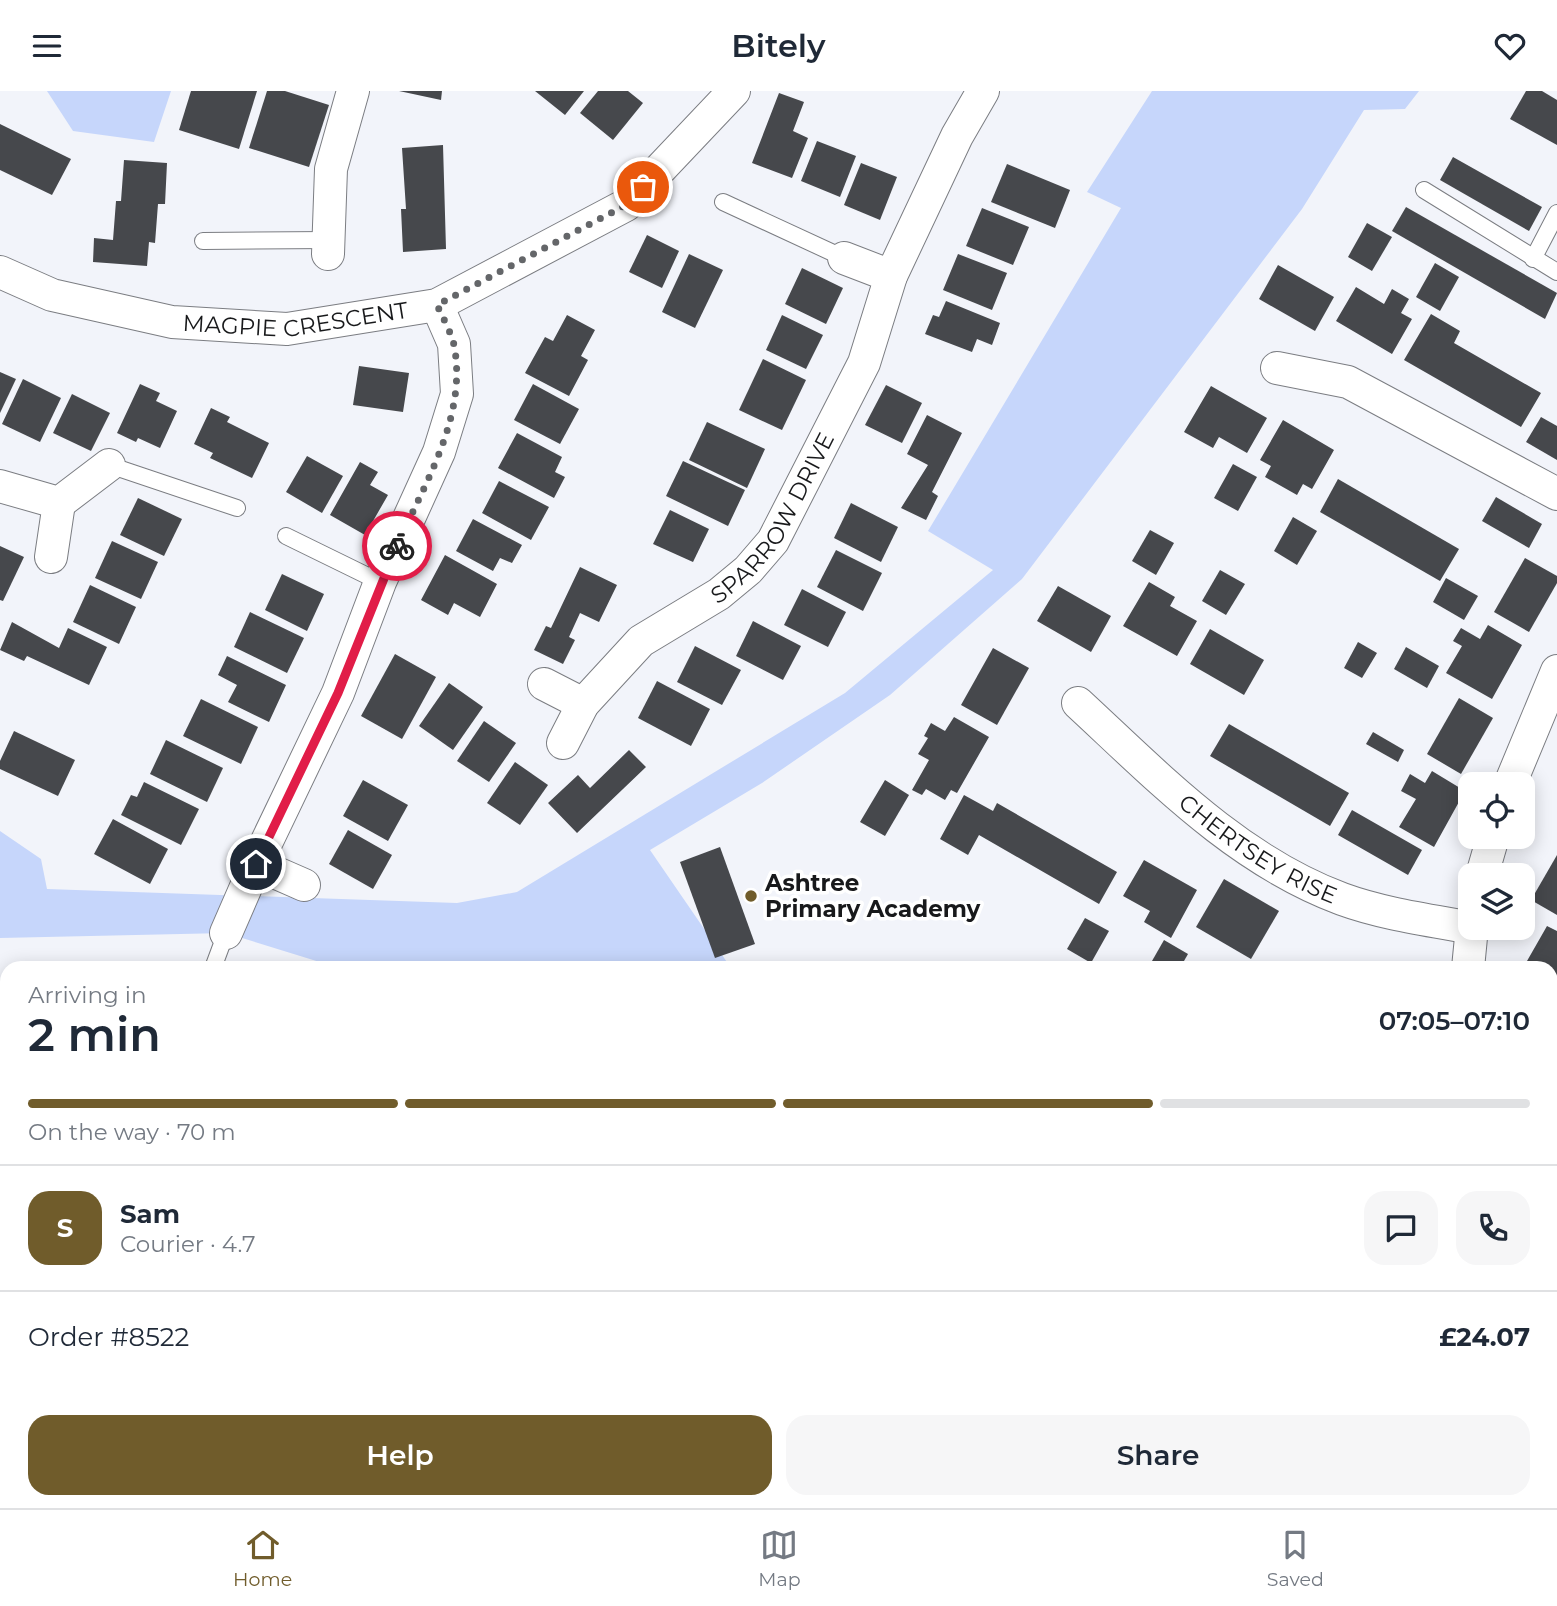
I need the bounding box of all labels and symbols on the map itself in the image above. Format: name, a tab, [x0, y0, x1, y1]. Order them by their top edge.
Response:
pin	[613, 157, 673, 217]
street label: MAGPIE CRESCENT	[182, 296, 411, 343]
street label: SPARROW DRIVE	[706, 428, 840, 610]
courier	[362, 511, 432, 581]
street label: CHERTSEY RISE	[1173, 788, 1341, 910]
pin	[226, 834, 286, 894]
place label: Ashtree Primary Academy	[764, 869, 981, 923]
marker: Ashtree Primary Academy	[743, 888, 759, 904]

